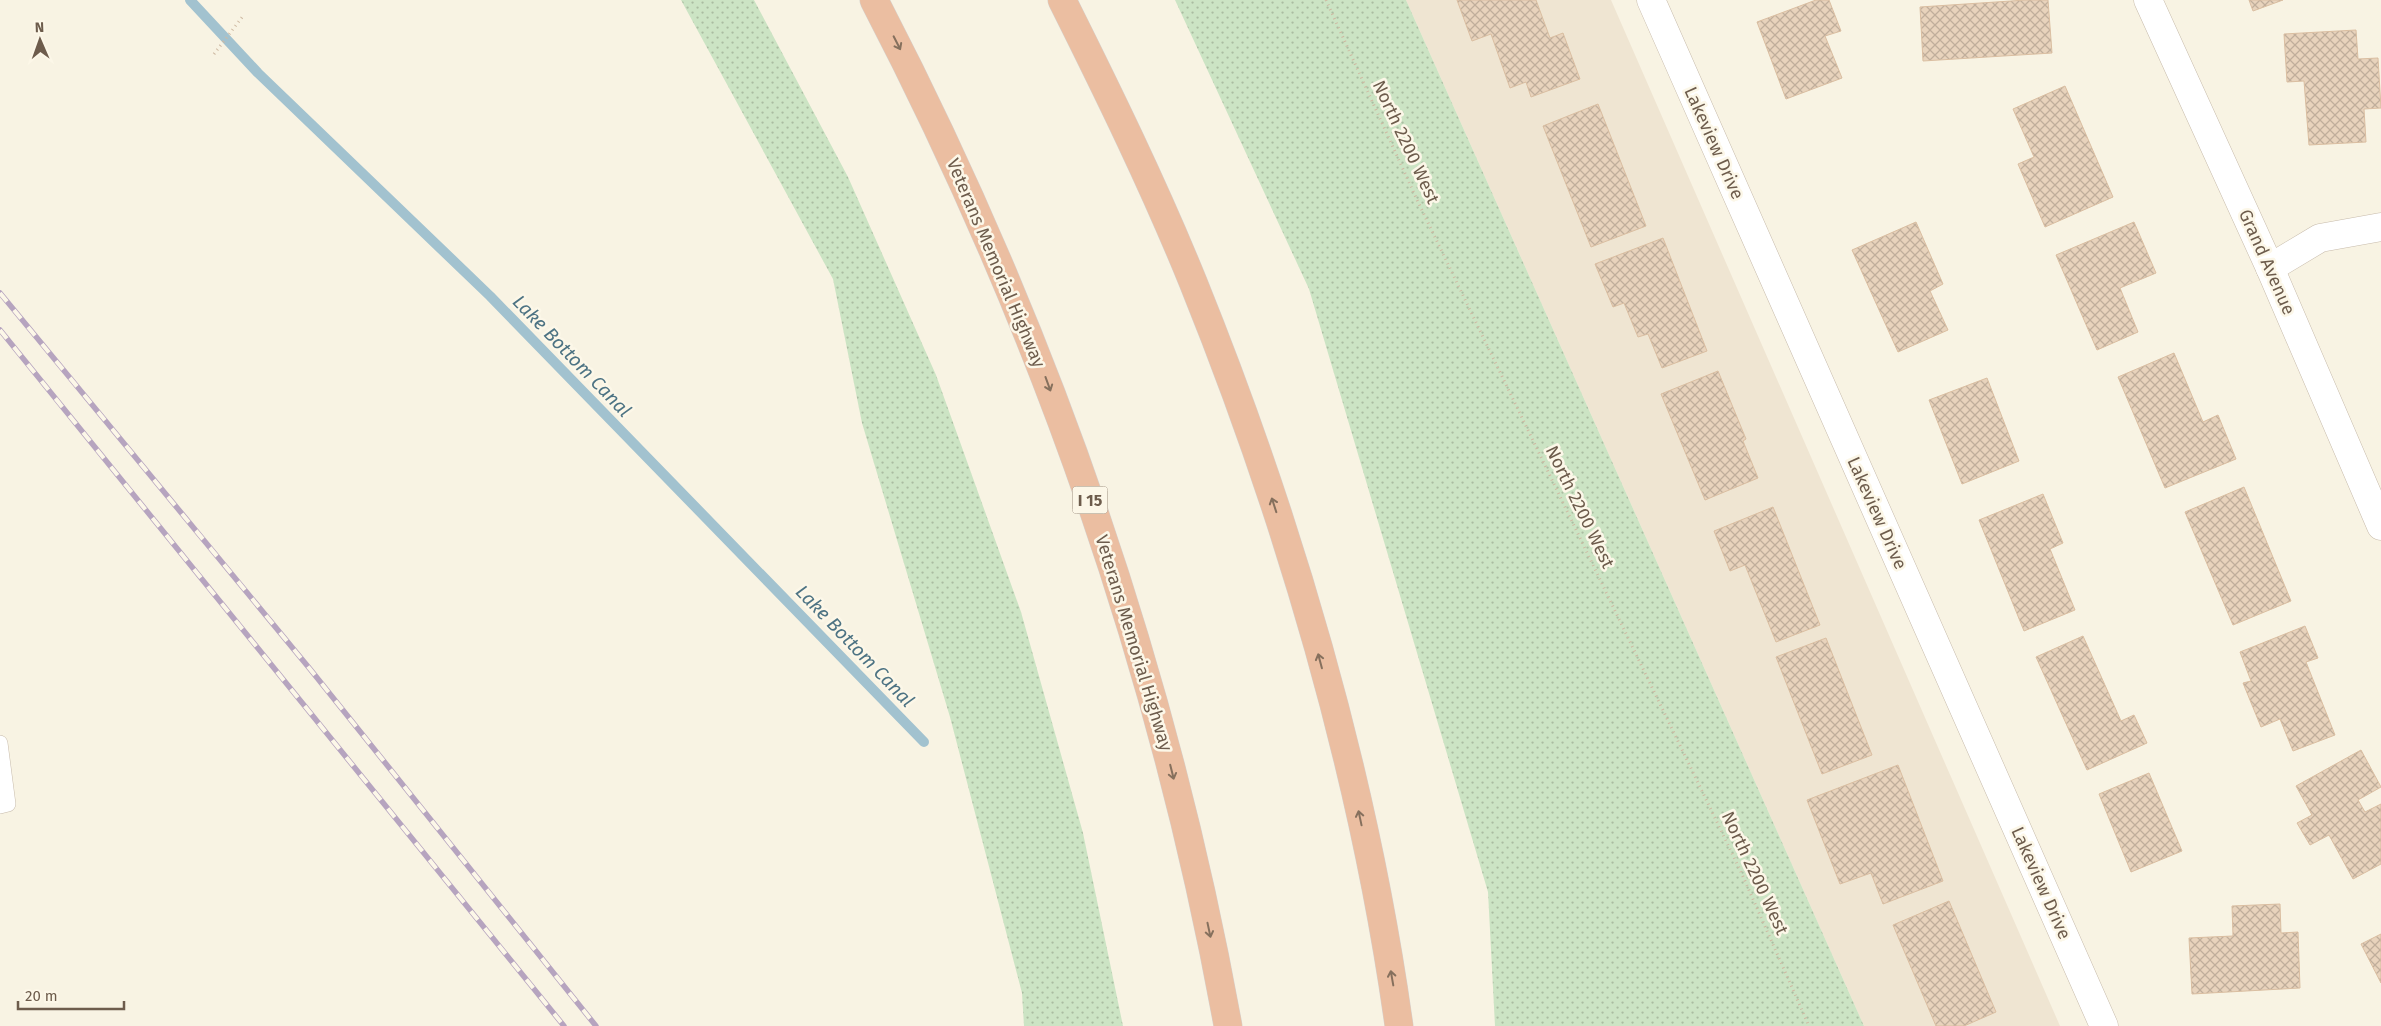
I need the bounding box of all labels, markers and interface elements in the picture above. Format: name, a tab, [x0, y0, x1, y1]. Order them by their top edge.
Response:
north arrow	[15, 15, 65, 65]
text: N	[35, 19, 45, 36]
one-way arrow	[892, 36, 902, 51]
street label: North 2200 West	[1368, 77, 1444, 208]
street label: Lakeview Drive	[1679, 83, 1749, 203]
street label: Veterans Memorial Highway	[942, 155, 1050, 371]
street label: Grand Avenue	[2234, 206, 2300, 318]
water label: Lake Bottom Canal	[508, 290, 636, 422]
one-way arrow	[1044, 376, 1053, 391]
street label: North 2200 West	[1541, 442, 1619, 572]
street label: Lakeview Drive	[1842, 453, 1912, 573]
road number: I 15	[1072, 486, 1108, 514]
one-way arrow	[1269, 498, 1279, 514]
street label: Veterans Memorial Highway	[1091, 532, 1177, 754]
water label: Lake Bottom Canal	[791, 580, 919, 712]
one-way arrow	[1315, 653, 1325, 669]
one-way arrow	[1168, 763, 1177, 779]
street label: North 2200 West	[1717, 808, 1793, 939]
one-way arrow	[1355, 811, 1365, 827]
street label: Lakeview Drive	[2006, 823, 2076, 943]
one-way arrow	[1205, 921, 1214, 937]
one-way arrow	[1386, 970, 1396, 986]
scale bar	[18, 978, 124, 1010]
text: 20 m	[25, 987, 58, 1005]

